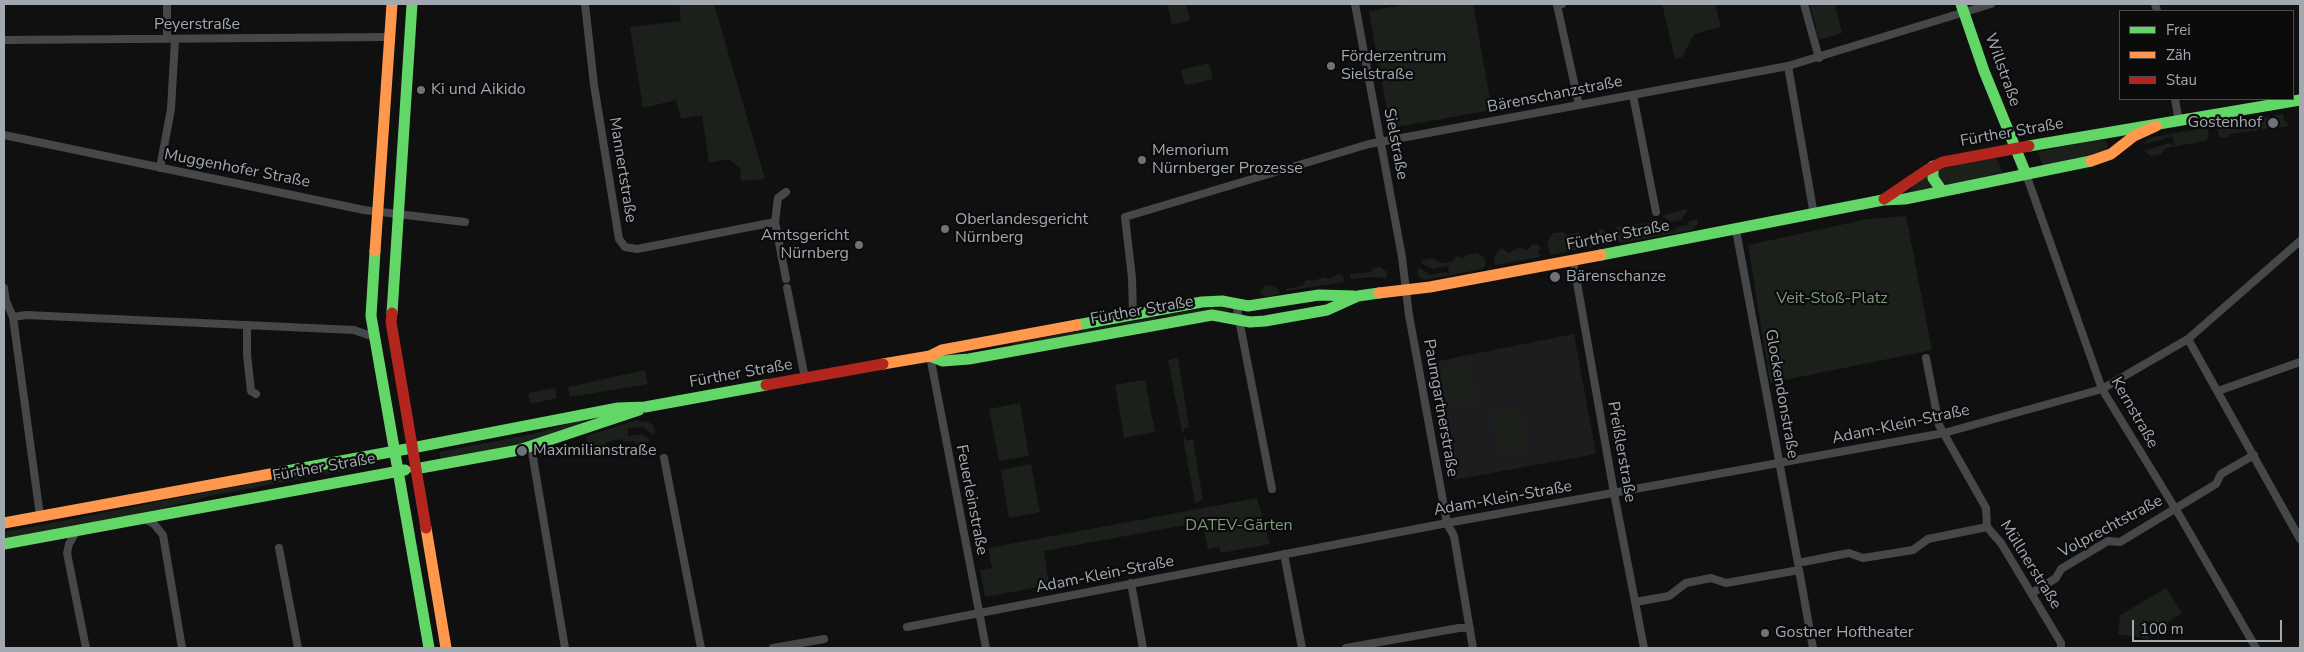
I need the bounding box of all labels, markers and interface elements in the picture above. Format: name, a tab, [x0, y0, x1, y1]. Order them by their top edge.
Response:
legend	[2119, 10, 2294, 100]
street label: Peyerstraße	[154, 15, 240, 35]
text: Frei	[2166, 20, 2191, 40]
street label: Willstraße	[1980, 31, 2024, 109]
text: Zäh	[2166, 45, 2191, 65]
place label: Förderzentrum Sielstraße	[1341, 47, 1446, 85]
marker: Förderzentrum Sielstraße	[1325, 60, 1337, 72]
text: Stau	[2166, 70, 2197, 90]
street label: Bärenschanzstraße	[1486, 72, 1624, 118]
place label: Ki und Aikido	[431, 80, 526, 100]
marker: Ki und Aikido	[415, 84, 427, 96]
street label: Sielstraße	[1379, 107, 1411, 181]
place label: Gostenhof	[2188, 113, 2262, 133]
street label: Fürther Straße	[1959, 114, 2065, 152]
street label: Mannertstraße	[604, 116, 640, 224]
marker: Gostenhof	[2266, 116, 2280, 130]
place label: Memorium Nürnberger Prozesse	[1152, 141, 1303, 179]
street label: Muggenhofer Straße	[162, 145, 312, 193]
marker: Memorium Nürnberger Prozesse	[1136, 154, 1148, 166]
place label: Oberlandesgericht Nürnberg	[955, 210, 1088, 248]
street label: Fürther Straße	[1565, 217, 1671, 255]
marker: Oberlandesgericht Nürnberg	[939, 223, 951, 235]
place label: Amtsgericht Nürnberg	[761, 226, 849, 264]
marker: Amtsgericht Nürnberg	[853, 239, 865, 251]
place label: Bärenschanze	[1566, 267, 1666, 287]
marker: Bärenschanze	[1548, 270, 1562, 284]
park label: Veit-Stoß-Platz	[1776, 289, 1888, 309]
street label: Fürther Straße	[1089, 292, 1195, 330]
street label: Glockendonstraße	[1760, 328, 1802, 460]
street label: Paumgartnerstraße	[1418, 338, 1462, 478]
street label: Fürther Straße	[688, 355, 794, 393]
street label: Kernstraße	[2106, 374, 2162, 452]
street label: Preißlerstraße	[1603, 400, 1639, 504]
street label: Adam-Klein-Straße	[1830, 401, 1972, 449]
place label: Maximilianstraße	[533, 441, 656, 461]
street label: Feuerleinstraße	[951, 443, 991, 557]
marker: Maximilianstraße	[515, 444, 529, 458]
street label: Fürther Straße	[271, 449, 377, 487]
street label: Adam-Klein-Straße	[1432, 477, 1574, 521]
street label: Volprechtstraße	[2056, 492, 2166, 562]
park label: DATEV-Gärten	[1185, 516, 1293, 536]
street label: Müllnerstraße	[1995, 517, 2065, 613]
street label: Adam-Klein-Straße	[1034, 552, 1176, 598]
scale bar	[2134, 610, 2284, 642]
text: 100 m	[2140, 619, 2184, 639]
place label: Gostner Hoftheater	[1775, 623, 1914, 643]
marker: Gostner Hoftheater	[1759, 627, 1771, 639]

